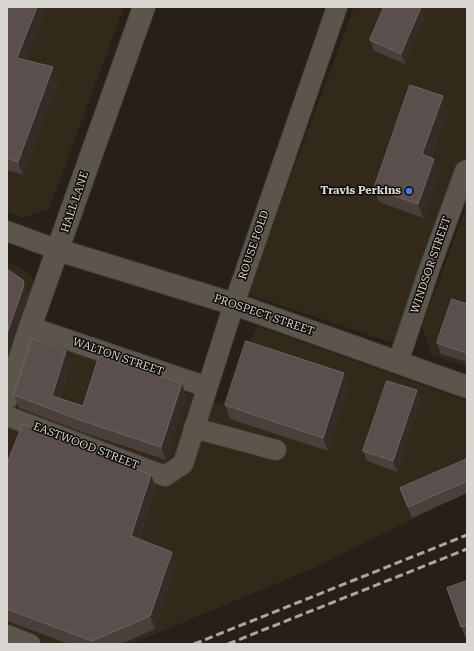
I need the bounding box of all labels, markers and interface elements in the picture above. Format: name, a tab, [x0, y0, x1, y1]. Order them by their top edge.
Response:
street label: HALL LANE	[58, 170, 92, 234]
place label: Travis Perkins	[320, 184, 401, 198]
marker: Travis Perkins	[404, 186, 414, 196]
street label: ROUSE FOLD	[236, 209, 272, 281]
street label: WINDSOR STREET	[408, 215, 454, 315]
street label: PROSPECT STREET	[212, 292, 316, 338]
street label: WALTON STREET	[71, 335, 165, 379]
street label: EASTWOOD STREET	[31, 420, 141, 472]

